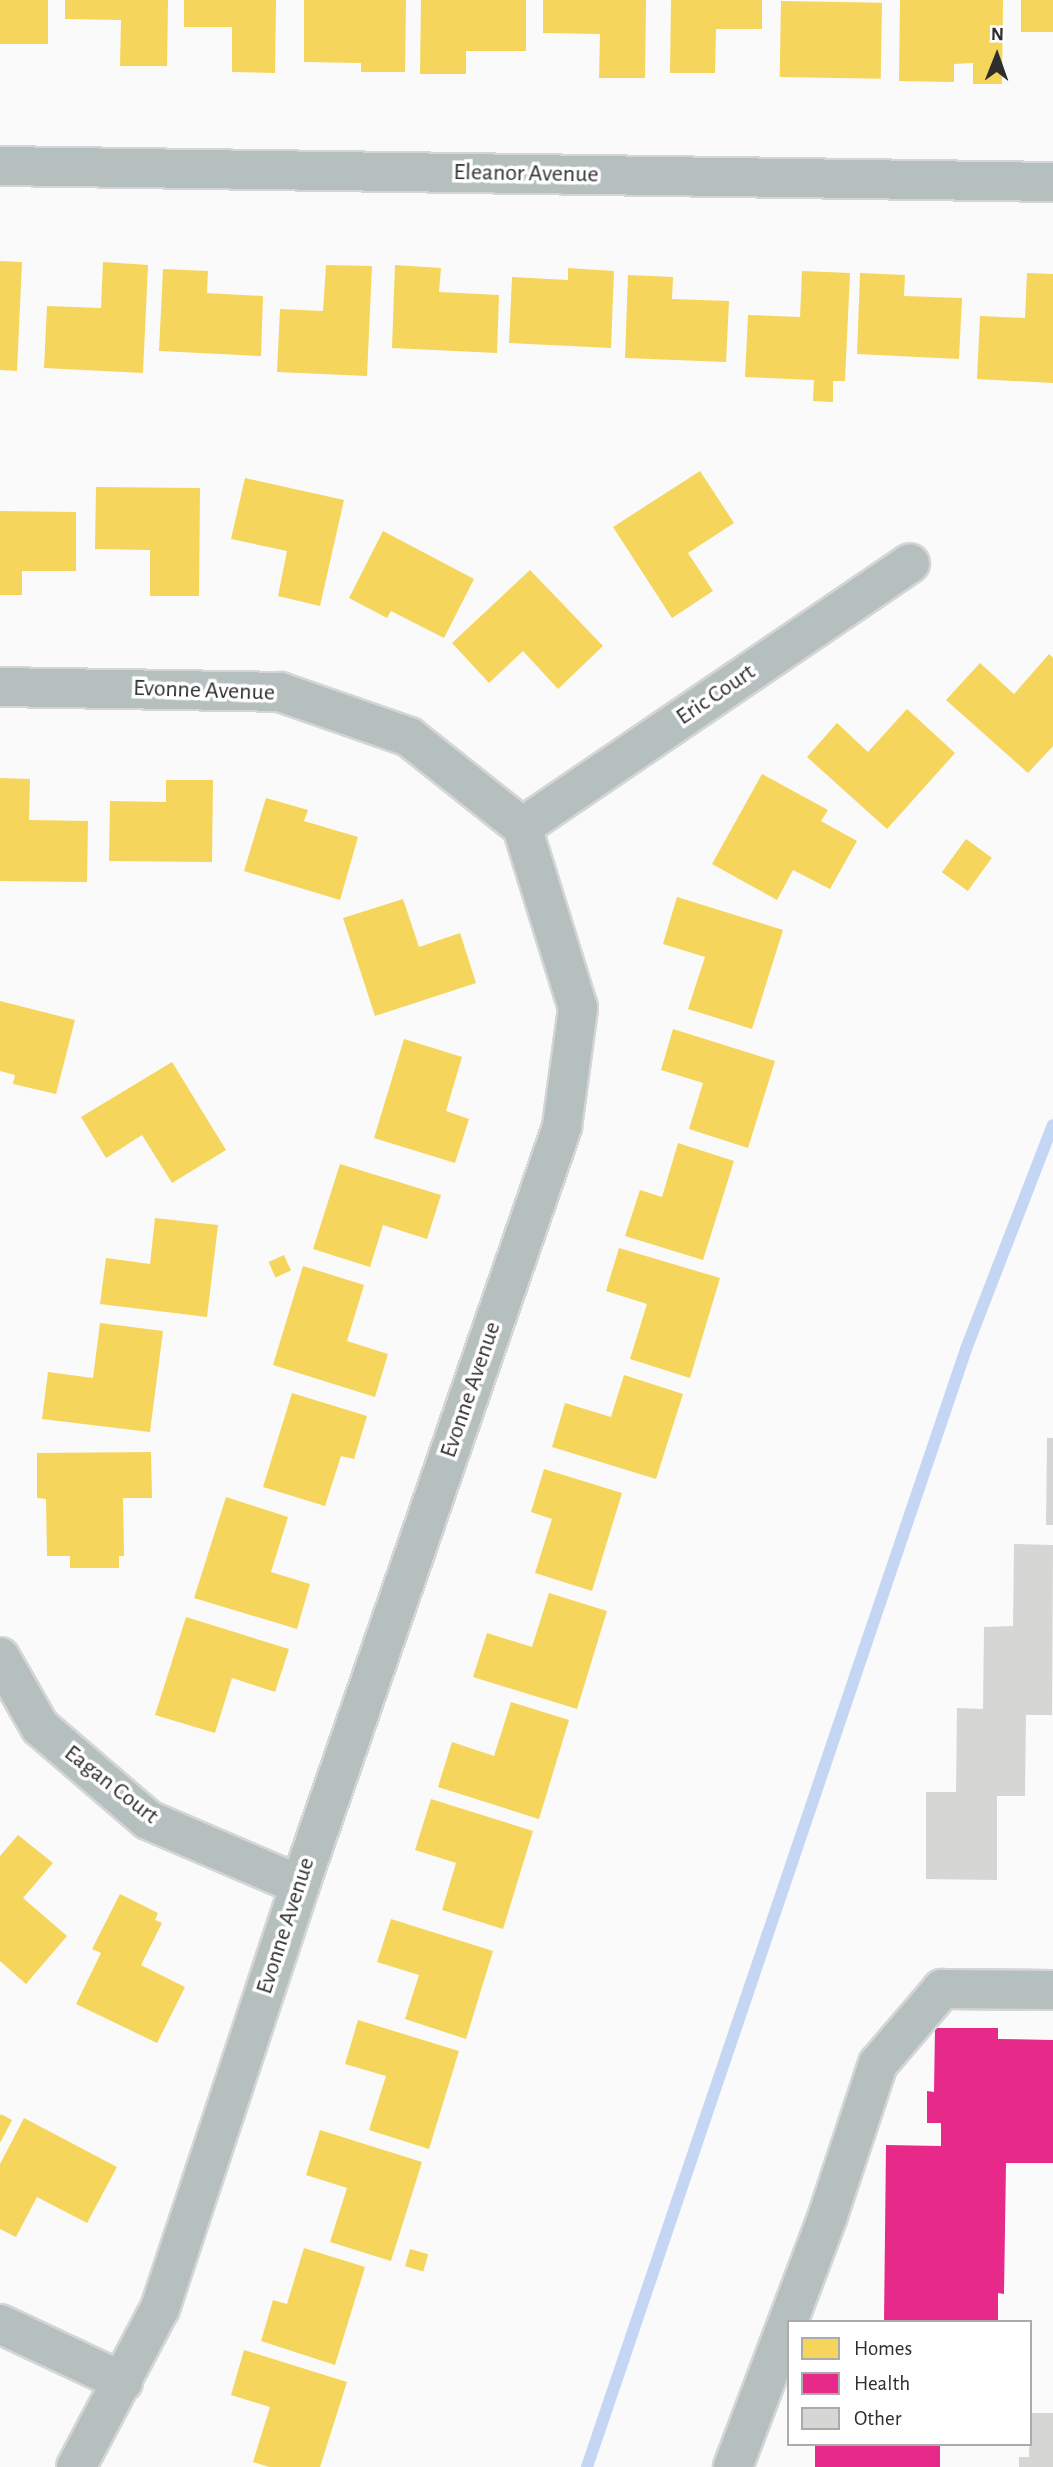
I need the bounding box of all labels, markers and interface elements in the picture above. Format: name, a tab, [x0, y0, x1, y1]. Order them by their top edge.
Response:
north arrow	[962, 21, 1032, 91]
text: N	[991, 25, 1004, 44]
street label: Eleanor Avenue	[453, 158, 599, 190]
street label: Eric Court	[671, 658, 761, 732]
street label: Evonne Avenue	[133, 674, 275, 708]
street label: Evonne Avenue	[434, 1318, 508, 1462]
street label: Eagan Court	[58, 1739, 164, 1831]
street label: Evonne Avenue	[250, 1854, 322, 1998]
legend	[787, 2320, 1032, 2446]
text: Homes	[854, 2338, 912, 2359]
text: Health	[854, 2373, 910, 2394]
text: Other	[854, 2408, 901, 2429]

